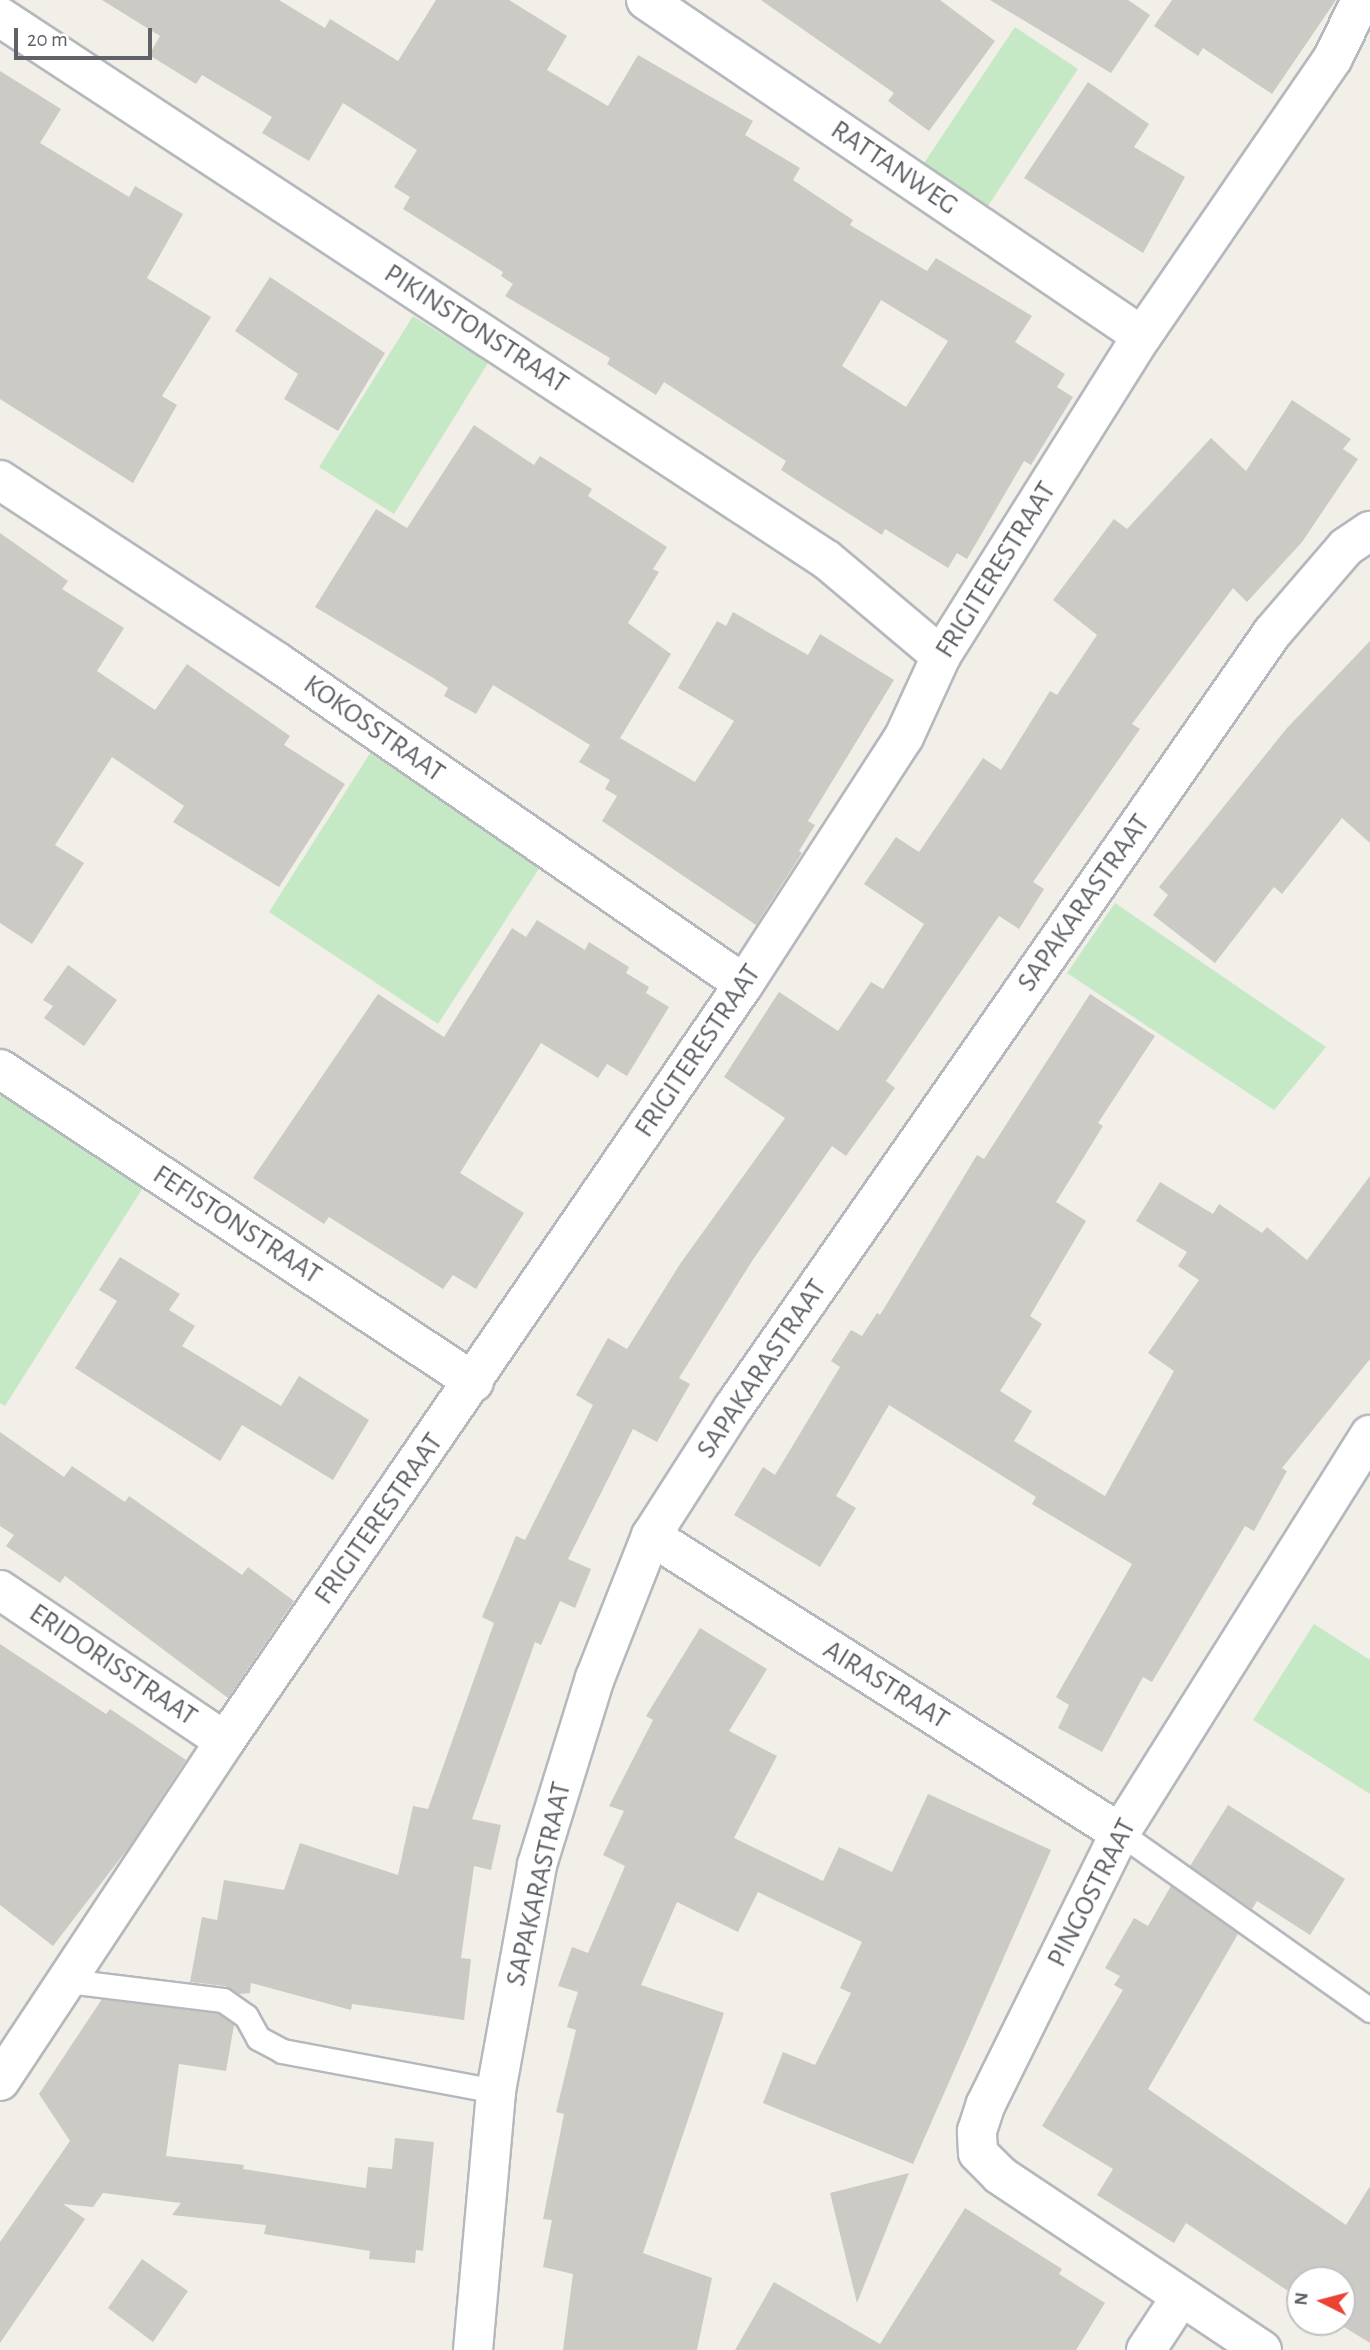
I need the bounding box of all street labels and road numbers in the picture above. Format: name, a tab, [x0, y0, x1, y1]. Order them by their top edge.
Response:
street label: RATTANWEG	[824, 113, 964, 223]
street label: PIKINSTONSTRAAT	[378, 257, 574, 401]
street label: FRIGITERESTRAAT	[928, 476, 1064, 664]
street label: KOKOSSTRAAT	[297, 668, 451, 790]
street label: SAPAKARASTRAAT	[1010, 808, 1158, 998]
street label: FRIGITERESTRAAT	[628, 958, 768, 1144]
street label: FEFISTONSTRAAT	[146, 1158, 328, 1292]
street label: SAPAKARASTRAAT	[690, 1273, 834, 1465]
street label: FRIGITERESTRAAT	[307, 1427, 451, 1611]
street label: ERIDORISSTRAAT	[23, 1596, 203, 1734]
street label: AIRASTRAAT	[817, 1633, 955, 1737]
street label: SAPAKARASTRAAT	[499, 1779, 579, 1989]
street label: PINGOSTRAAT	[1040, 1813, 1144, 1973]

